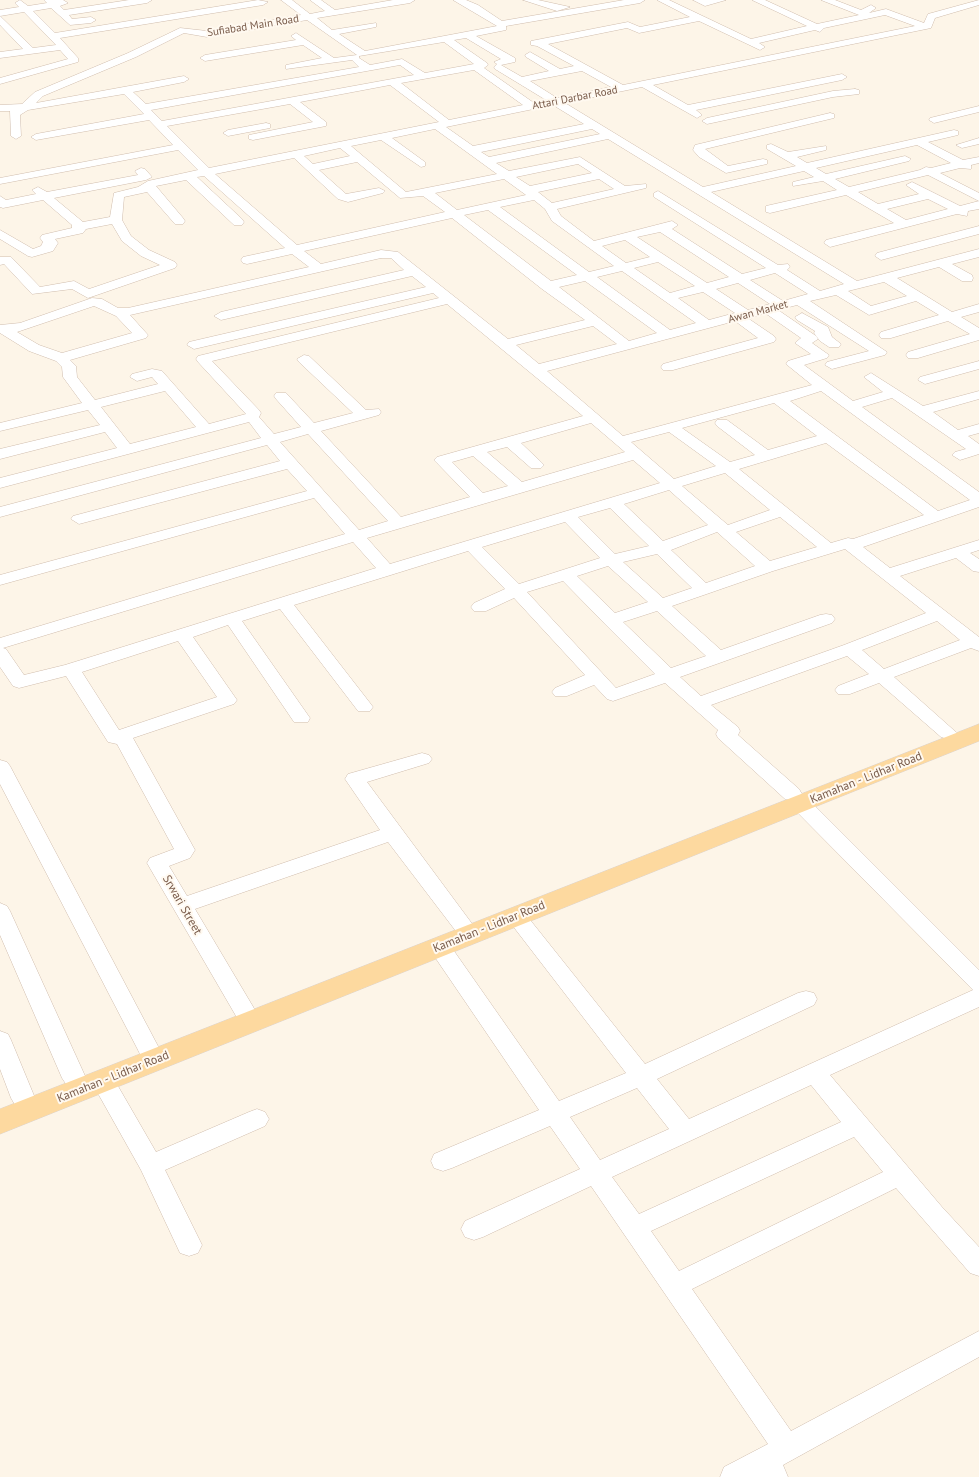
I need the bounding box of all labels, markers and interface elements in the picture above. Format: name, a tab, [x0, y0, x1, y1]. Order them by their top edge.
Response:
street label: Sufiabad Main Road	[206, 12, 300, 40]
street label: Attari Darbar Road	[531, 83, 619, 113]
street label: Awan Market	[727, 298, 789, 326]
street label: Kamahan - Lidhar Road	[808, 749, 924, 807]
street label: Srwari Street	[159, 873, 205, 937]
street label: Kamahan - Lidhar Road	[431, 898, 547, 956]
street label: Kamahan - Lidhar Road	[55, 1048, 171, 1106]

